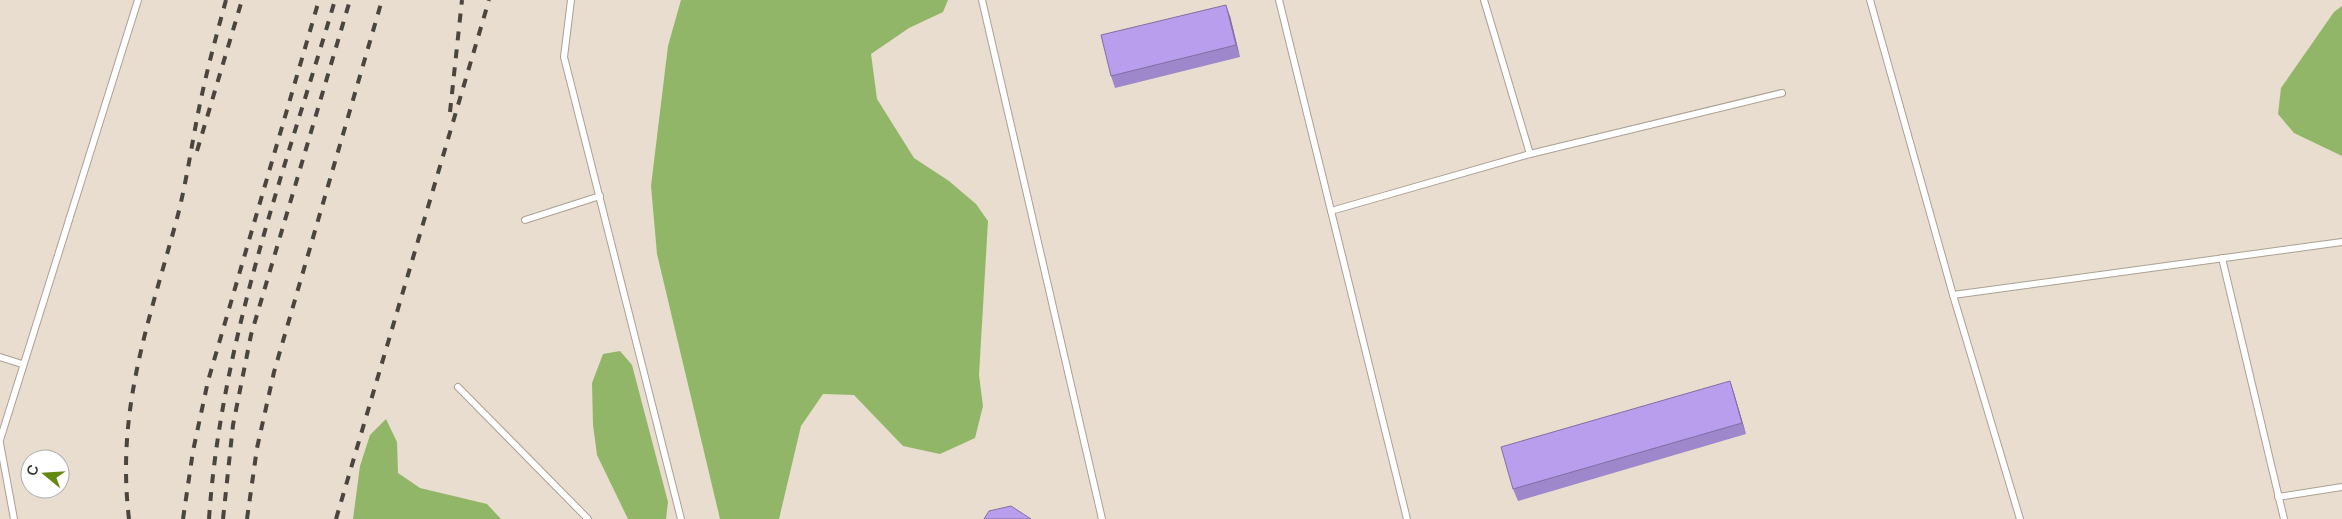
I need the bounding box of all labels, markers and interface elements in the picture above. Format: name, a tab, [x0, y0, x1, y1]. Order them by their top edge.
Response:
north arrow	[20, 449, 70, 499]
text: С	[22, 462, 43, 478]

